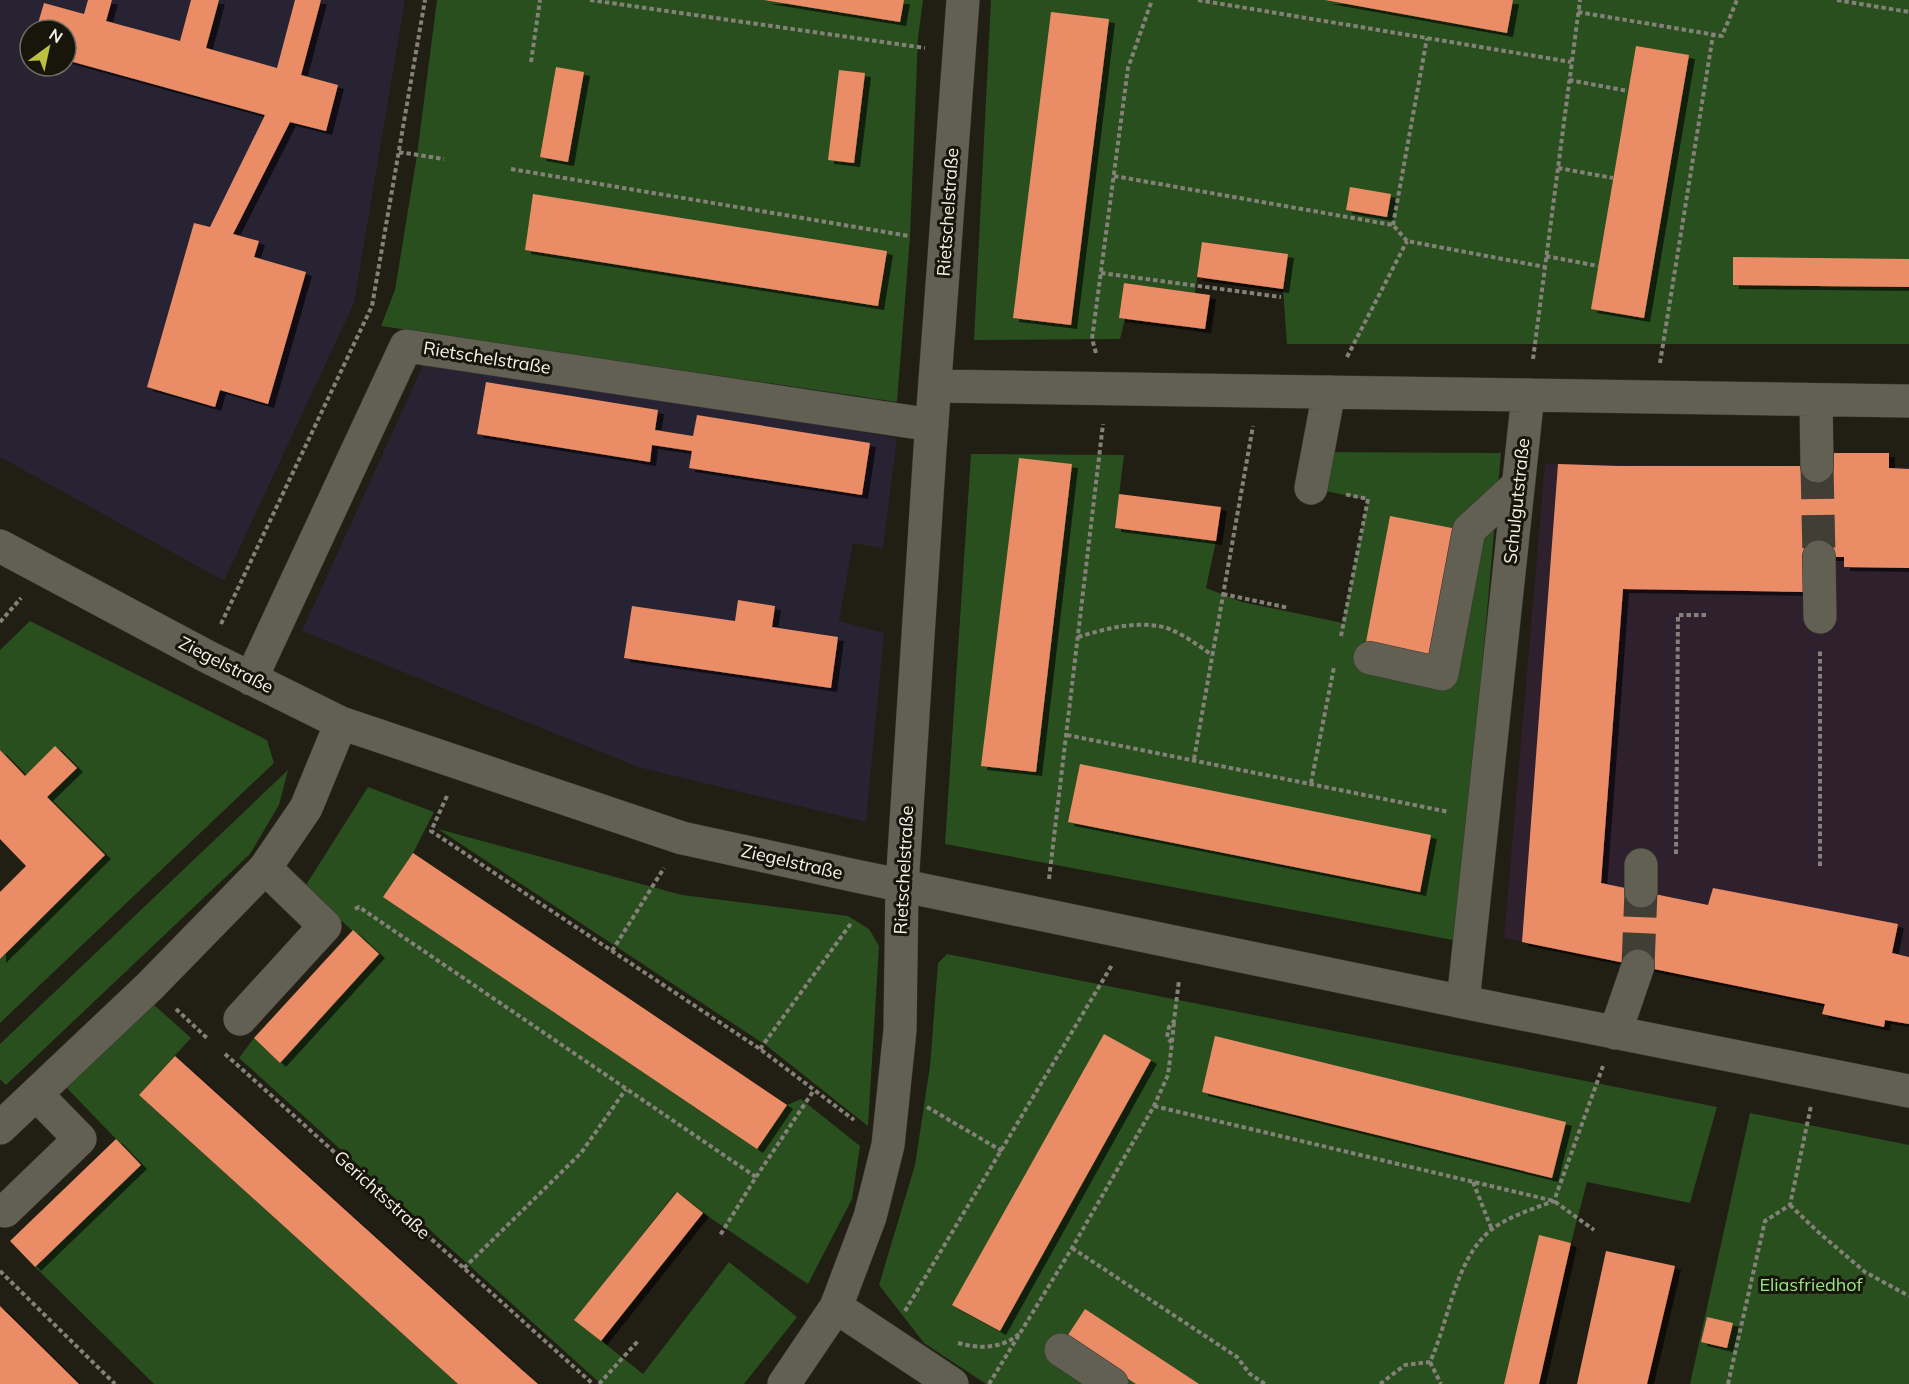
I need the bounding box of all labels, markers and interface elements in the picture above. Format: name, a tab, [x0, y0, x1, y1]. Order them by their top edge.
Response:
north arrow	[18, 18, 78, 78]
text: N	[46, 24, 67, 47]
street label: Rietschelstraße	[932, 147, 963, 277]
street label: Rietschelstraße	[422, 336, 553, 379]
street label: Schulgutstraße	[1498, 437, 1535, 565]
street label: Ziegelstraße	[175, 631, 277, 698]
street label: Rietschelstraße	[889, 805, 918, 935]
street label: Ziegelstraße	[739, 839, 845, 884]
street label: Gerichtsstraße	[329, 1145, 435, 1244]
park label: Eliasfriedhof	[1759, 1273, 1864, 1296]

